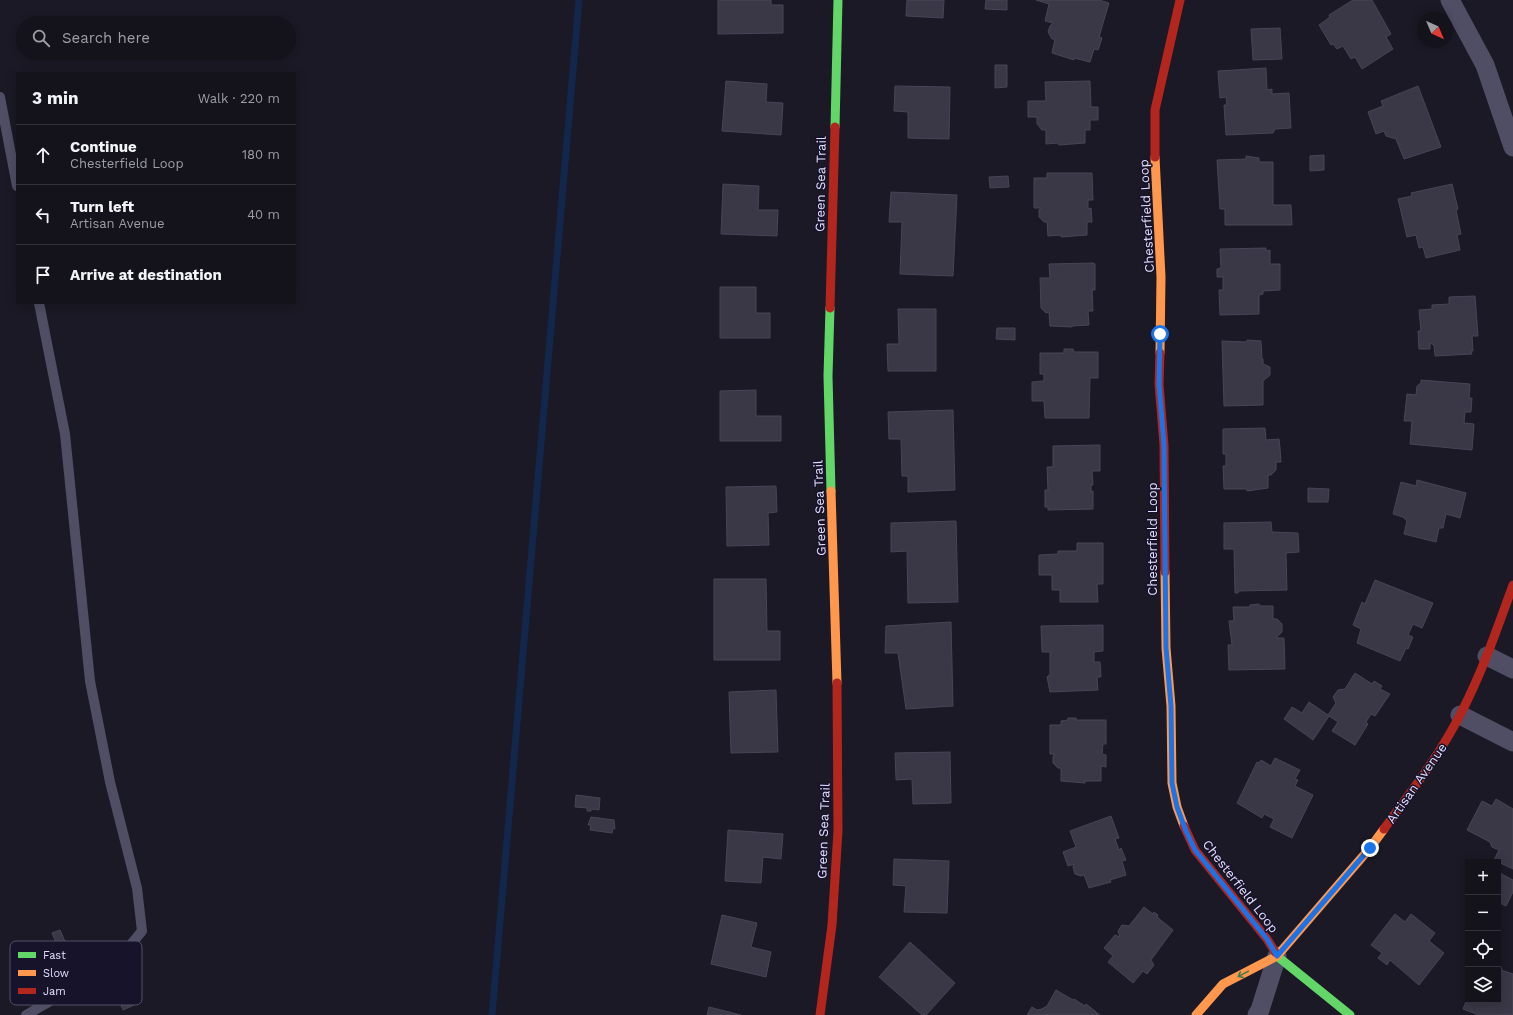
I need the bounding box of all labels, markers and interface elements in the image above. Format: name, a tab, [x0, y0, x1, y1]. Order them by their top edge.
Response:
north arrow	[1417, 12, 1453, 48]
search box	[16, 16, 296, 60]
icon: search	[30, 27, 52, 49]
text: Search here	[62, 29, 150, 47]
text: 3 min	[32, 88, 78, 108]
text: Walk · 220 m	[198, 91, 280, 106]
street label: Green Sea Trail	[812, 136, 829, 232]
text: Continue	[70, 138, 137, 156]
icon: ahead	[32, 144, 54, 166]
text: 180 m	[242, 147, 280, 162]
text: Chesterfield Loop	[70, 156, 184, 171]
street label: Chesterfield Loop	[1136, 159, 1157, 273]
text: Turn left	[70, 198, 134, 216]
icon: left	[32, 204, 54, 226]
text: 40 m	[247, 207, 280, 222]
text: Artisan Avenue	[70, 216, 165, 231]
icon: arrive	[32, 264, 54, 286]
text: Arrive at destination	[70, 266, 222, 284]
route start	[1151, 325, 1169, 343]
street label: Green Sea Trail	[810, 460, 829, 556]
street label: Chesterfield Loop	[1145, 482, 1160, 596]
street label: Artisan Avenue	[1383, 740, 1450, 826]
street label: Green Sea Trail	[814, 783, 833, 879]
street label: Chesterfield Loop	[1200, 837, 1281, 936]
route end	[1361, 839, 1379, 857]
map controls	[1465, 859, 1501, 1003]
button: +	[1465, 859, 1501, 895]
button: −	[1465, 895, 1501, 931]
button: locate	[1465, 931, 1501, 967]
legend	[10, 941, 142, 1005]
text: Fast	[43, 949, 66, 962]
text: Slow	[43, 967, 69, 980]
button: layers	[1465, 967, 1501, 1003]
one-way arrow	[1237, 970, 1249, 978]
text: Jam	[43, 985, 66, 998]

